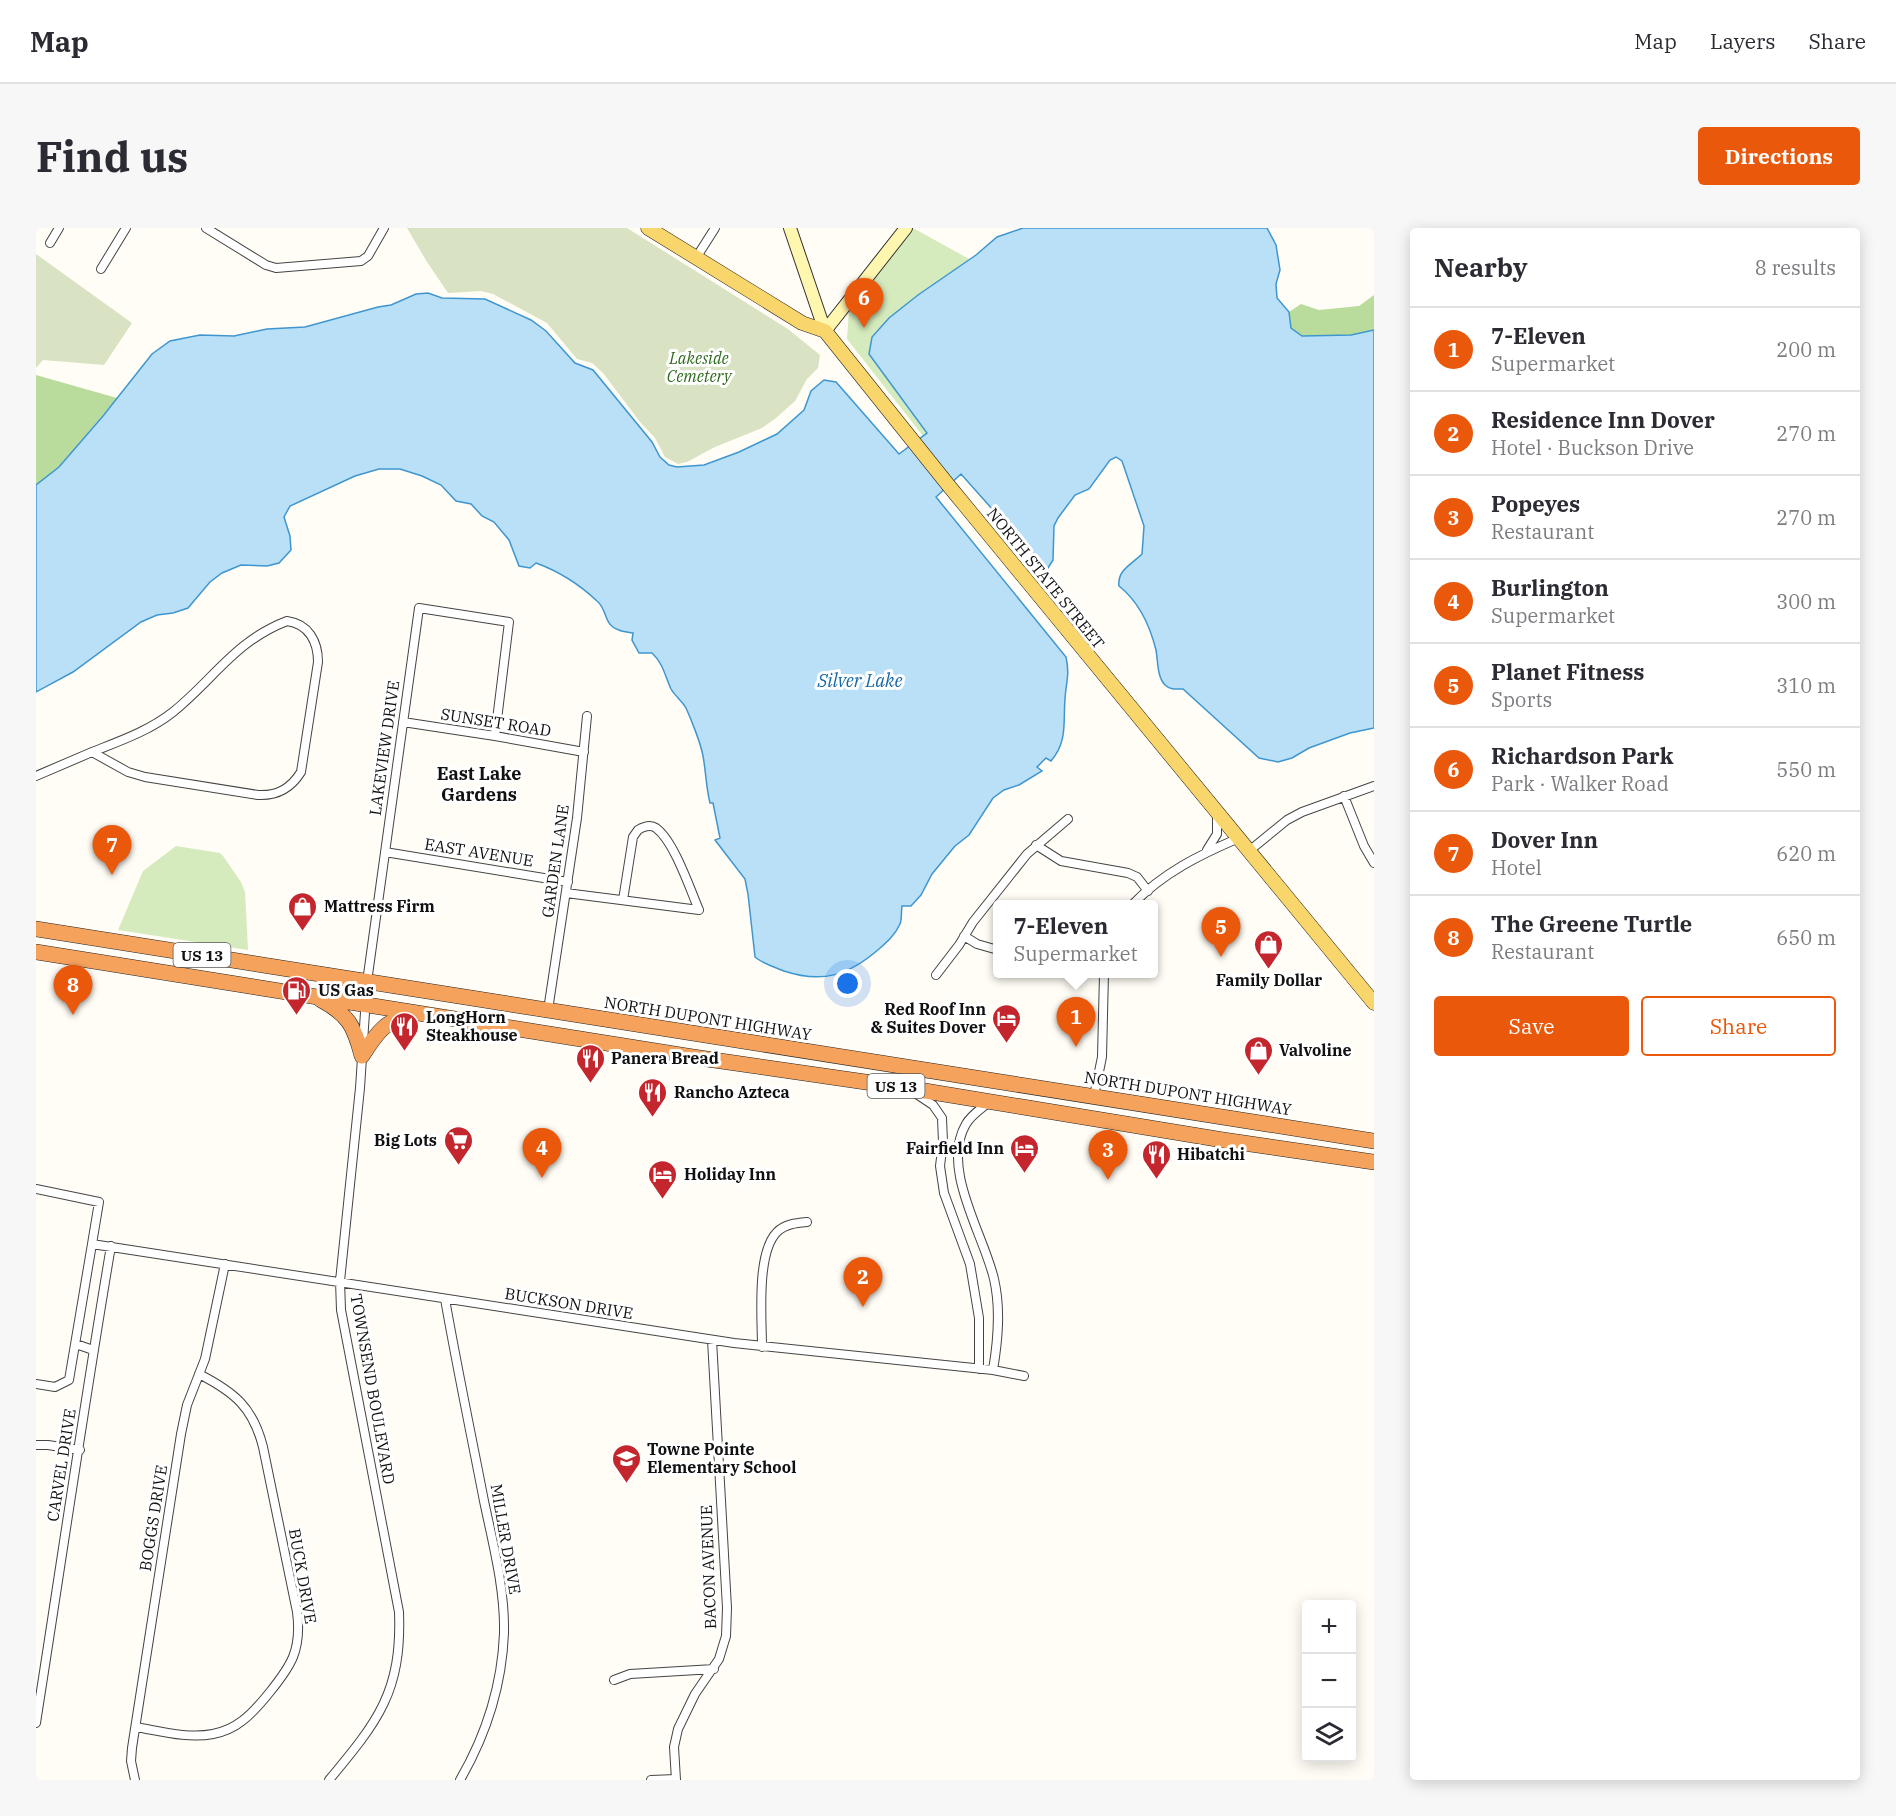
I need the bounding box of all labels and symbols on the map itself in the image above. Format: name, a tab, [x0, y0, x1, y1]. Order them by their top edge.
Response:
pin: 6	[844, 279, 884, 328]
park label: Lakeside Cemetery	[667, 348, 733, 386]
street label: NORTH STATE STREET	[983, 503, 1109, 653]
water label: Silver Lake	[816, 669, 903, 692]
street label: LAKEVIEW DRIVE	[365, 679, 403, 817]
street label: SUNSET ROAD	[439, 703, 553, 741]
district label: East Lake Gardens	[437, 762, 521, 806]
street label: GARDEN LANE	[537, 803, 573, 919]
pin: 7	[92, 826, 132, 875]
street label: EAST AVENUE	[423, 834, 535, 870]
shop icon: Mattress Firm	[287, 890, 319, 932]
place label: Mattress Firm	[324, 896, 435, 916]
pin: 5	[1202, 908, 1240, 957]
shop icon: Family Dollar	[1253, 928, 1285, 970]
road number: US 13	[174, 943, 231, 967]
pin: 8	[54, 966, 93, 1015]
your location	[833, 969, 862, 998]
place label: Family Dollar	[1216, 970, 1322, 990]
fuel station icon: US Gas	[281, 974, 313, 1016]
place label: US Gas	[318, 980, 374, 1000]
street label: NORTH DUPONT HIGHWAY	[603, 992, 813, 1044]
pin: 1	[1056, 998, 1096, 1047]
place label: Red Roof Inn & Suites Dover	[871, 999, 986, 1037]
hotel icon: Red Roof Inn & Suites Dover	[991, 1002, 1023, 1044]
place label: LongHorn Steakhouse	[426, 1007, 518, 1045]
restaurant icon: LongHorn Steakhouse	[389, 1010, 421, 1052]
shop icon: Valvoline	[1242, 1034, 1274, 1076]
place label: Valvoline	[1279, 1040, 1352, 1060]
restaurant icon: Panera Bread	[574, 1042, 606, 1084]
place label: Panera Bread	[611, 1048, 719, 1068]
street label: NORTH DUPONT HIGHWAY	[1083, 1067, 1293, 1119]
road number: US 13	[868, 1074, 924, 1098]
restaurant icon: Rancho Azteca	[637, 1076, 669, 1118]
place label: Rancho Azteca	[674, 1082, 790, 1102]
supermarket icon: Big Lots	[442, 1124, 474, 1166]
pin: 4	[522, 1128, 562, 1178]
place label: Big Lots	[374, 1130, 437, 1150]
pin: 3	[1088, 1130, 1128, 1180]
hotel icon: Fairfield Inn	[1009, 1132, 1041, 1174]
place label: Fairfield Inn	[906, 1138, 1004, 1158]
restaurant icon: Hibatchi	[1140, 1138, 1172, 1180]
place label: Hibatchi	[1177, 1144, 1245, 1164]
hotel icon: Holiday Inn	[647, 1158, 679, 1200]
place label: Holiday Inn	[684, 1164, 777, 1184]
pin: 2	[844, 1258, 882, 1307]
street label: BUCKSON DRIVE	[503, 1283, 635, 1323]
street label: TOWNSEND BOULEVARD	[346, 1292, 400, 1486]
street label: CARVEL DRIVE	[42, 1407, 80, 1523]
place label: Towne Pointe Elementary School	[647, 1439, 796, 1477]
school or university icon: Towne Pointe Elementary School	[610, 1442, 642, 1484]
street label: BOGGS DRIVE	[135, 1463, 171, 1573]
street label: MILLER DRIVE	[486, 1482, 526, 1596]
street label: BACON AVENUE	[696, 1505, 720, 1629]
street label: BUCK DRIVE	[285, 1527, 321, 1625]

